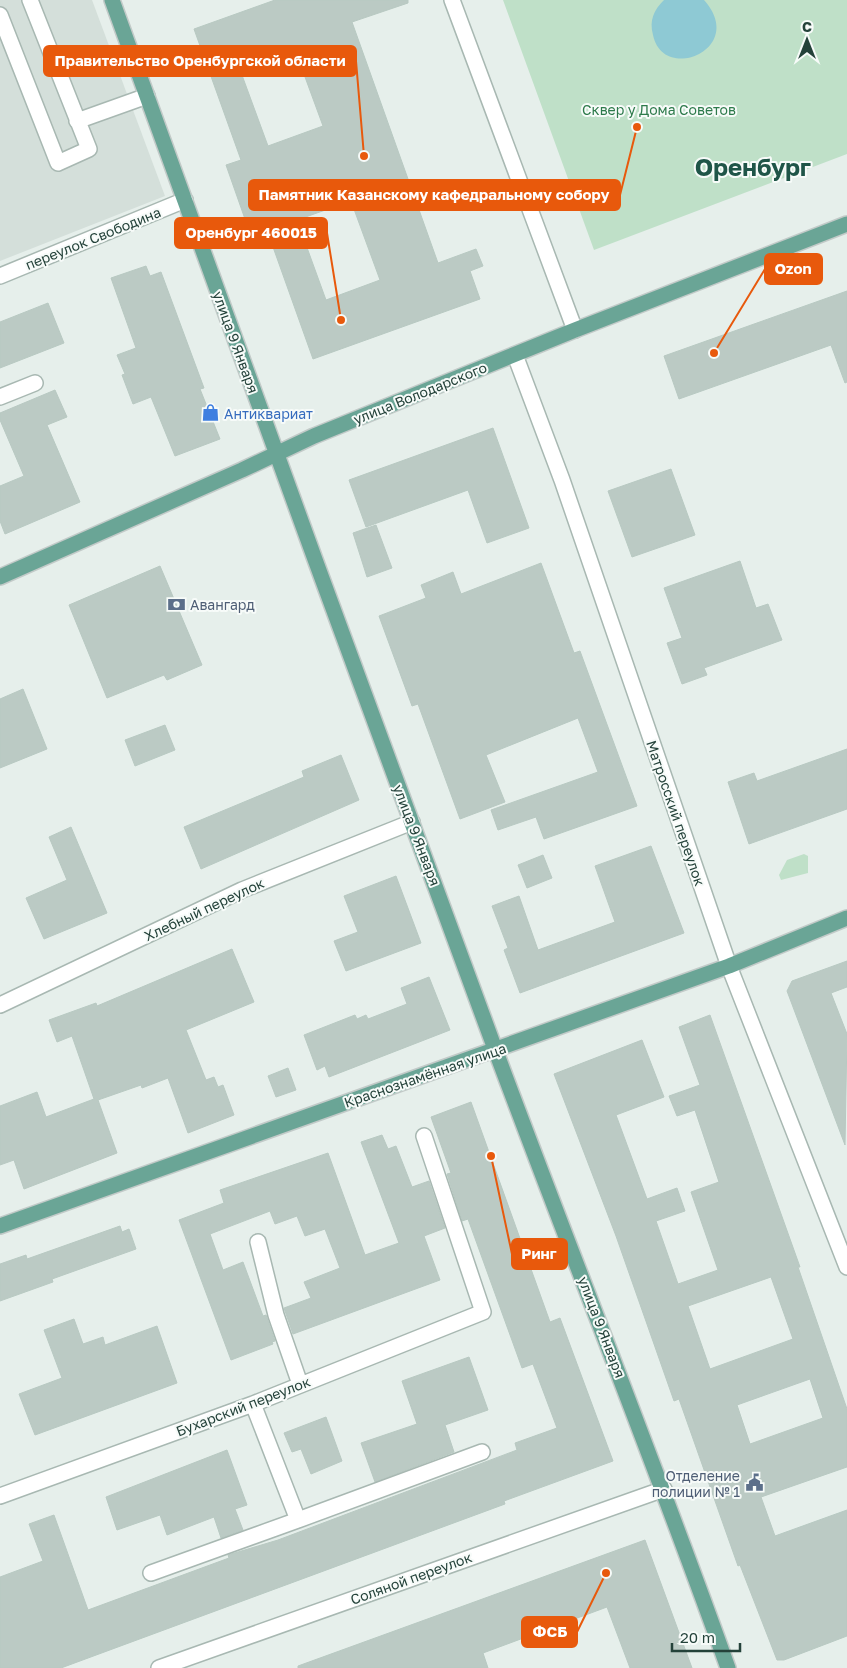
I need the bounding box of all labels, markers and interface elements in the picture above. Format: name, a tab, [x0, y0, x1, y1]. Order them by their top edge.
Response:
north arrow	[782, 15, 832, 65]
text: С	[802, 18, 812, 35]
callout: Правительство Оренбургской области	[44, 46, 356, 76]
text: Правительство Оренбургской области	[54, 51, 346, 69]
park label: Сквер у Дома Советов	[582, 101, 736, 118]
district label: Оренбург	[695, 152, 811, 181]
callout: Памятник Казанскому кафедральному собору	[249, 180, 620, 210]
text: Памятник Казанскому кафедральному собору	[259, 185, 609, 203]
street label: переулок Свободина	[23, 203, 163, 273]
callout: Оренбург 460015	[175, 218, 327, 248]
text: Оренбург 460015	[185, 223, 317, 241]
callout: Ozon	[765, 254, 822, 284]
text: Ozon	[774, 259, 812, 277]
street label: улица 9 Января	[210, 289, 262, 395]
street label: улица Володарского	[351, 358, 489, 428]
shop icon: Антиквариат	[200, 403, 220, 423]
place label: Антиквариат	[224, 405, 313, 422]
bank icon: Авангард	[166, 594, 186, 614]
place label: Авангард	[190, 596, 255, 613]
street label: Матросский переулок	[643, 738, 709, 888]
street label: улица 9 Января	[390, 782, 444, 888]
street label: Хлебный переулок	[141, 874, 267, 944]
street label: Краснознамённая улица	[342, 1039, 508, 1111]
callout: Ринг	[512, 1239, 567, 1269]
text: Ринг	[521, 1244, 557, 1262]
street label: улица 9 Января	[575, 1274, 629, 1380]
street label: Бухарский переулок	[173, 1373, 313, 1439]
place label: Отделение полиции № 1	[652, 1467, 740, 1500]
public building icon: Отделение полиции № 1	[744, 1473, 764, 1493]
street label: Соляной переулок	[348, 1548, 474, 1608]
callout: ФСБ	[522, 1617, 577, 1647]
scale bar	[672, 1620, 740, 1652]
text: ФСБ	[533, 1622, 567, 1640]
text: 20 m	[680, 1628, 715, 1646]

